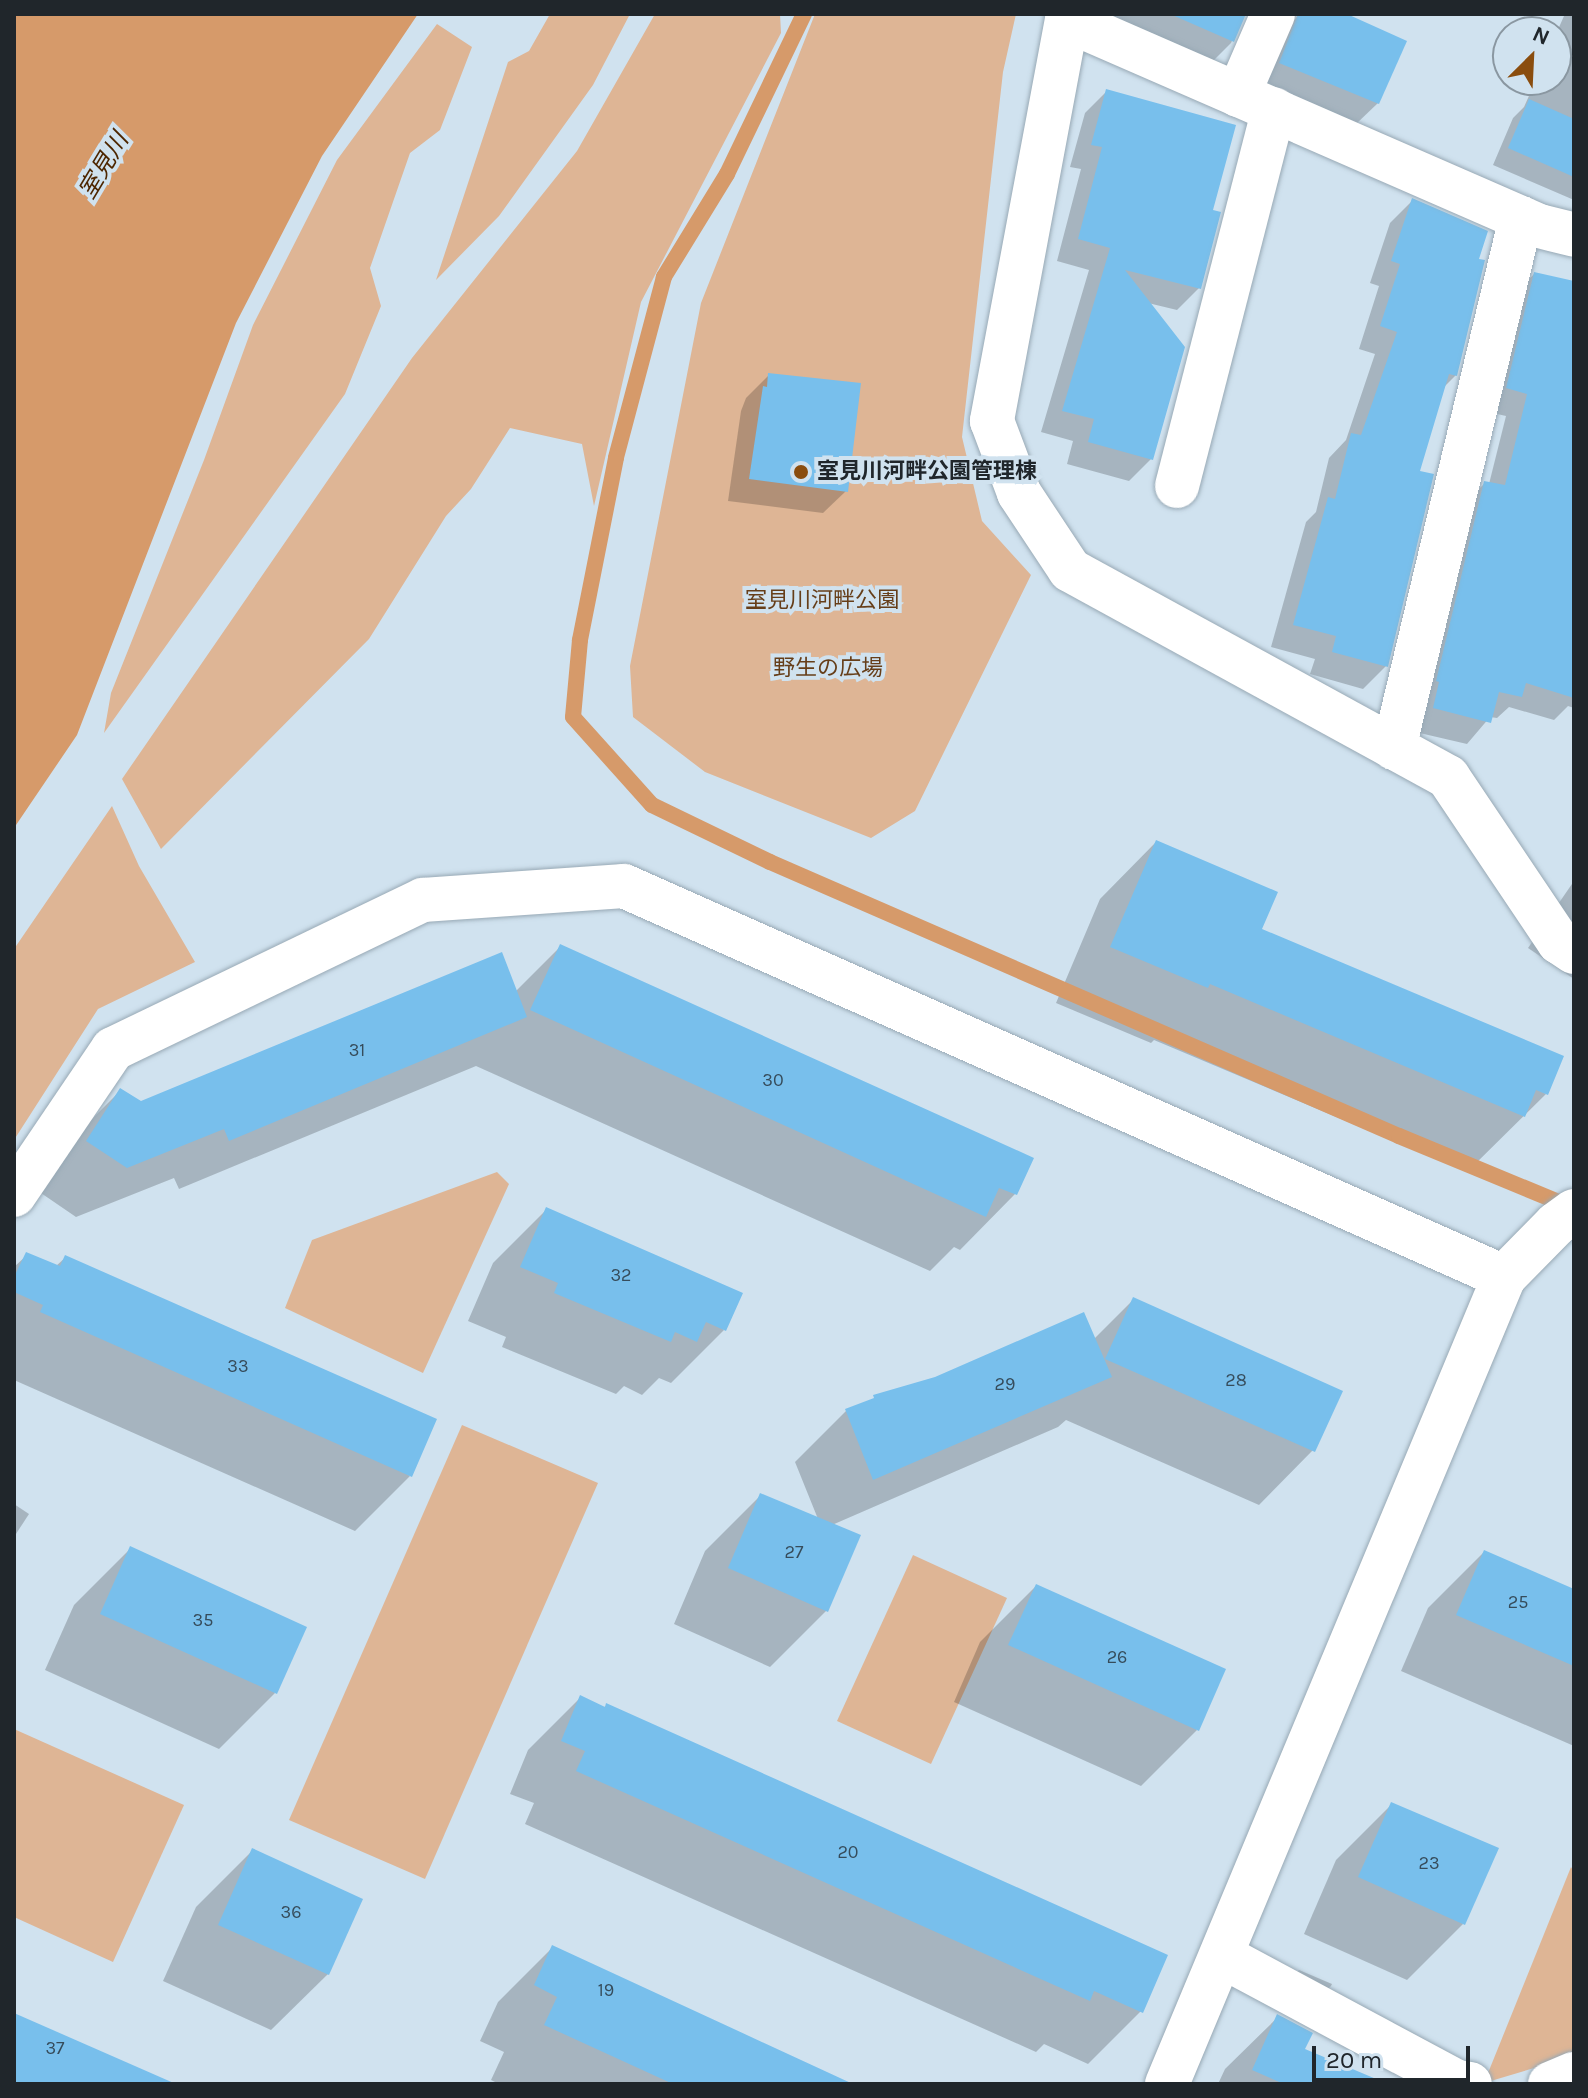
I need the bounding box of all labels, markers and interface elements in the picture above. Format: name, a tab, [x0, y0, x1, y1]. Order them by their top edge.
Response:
north arrow	[1492, 16, 1572, 96]
text: N	[1528, 21, 1553, 51]
water label: 室見川	[73, 128, 135, 204]
place label: 室見川河畔公園管理棟	[817, 459, 1037, 485]
marker: 室見川河畔公園管理棟	[792, 463, 810, 481]
park label: 室見川河畔公園	[745, 588, 899, 614]
park label: 野生の広場	[773, 656, 883, 682]
house number: 31	[349, 1039, 365, 1061]
house number: 30	[762, 1069, 784, 1091]
house number: 32	[610, 1264, 632, 1286]
house number: 33	[227, 1355, 249, 1377]
house number: 28	[1225, 1369, 1247, 1391]
house number: 29	[995, 1373, 1015, 1395]
house number: 27	[785, 1541, 803, 1563]
house number: 25	[1508, 1591, 1528, 1613]
house number: 35	[193, 1609, 213, 1631]
house number: 26	[1107, 1646, 1127, 1668]
house number: 20	[837, 1841, 859, 1863]
house number: 23	[1418, 1852, 1440, 1874]
house number: 36	[281, 1901, 301, 1923]
house number: 19	[598, 1979, 614, 2001]
scale bar	[1316, 2030, 1474, 2080]
house number: 37	[45, 2037, 65, 2059]
text: 20 m	[1326, 2046, 1382, 2074]

